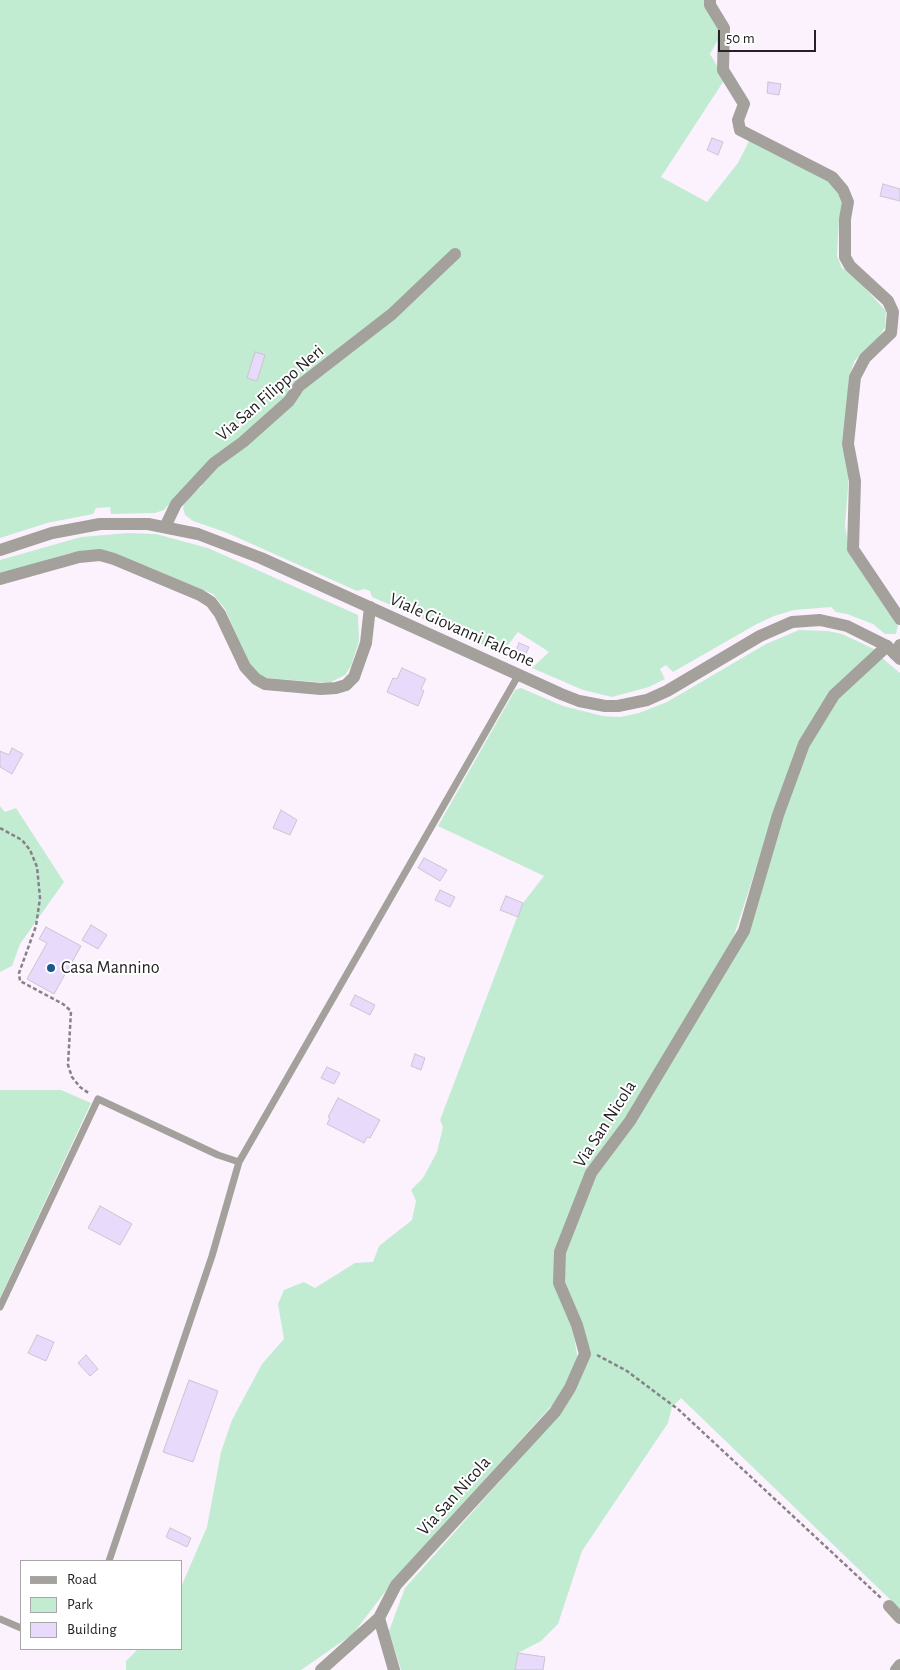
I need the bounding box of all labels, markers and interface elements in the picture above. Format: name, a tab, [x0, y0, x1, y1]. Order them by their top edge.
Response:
scale bar	[720, 20, 818, 52]
text: 50 m	[726, 31, 755, 46]
street label: Via San Filippo Neri	[212, 340, 328, 446]
street label: Viale Giovanni Falcone	[386, 588, 538, 672]
place label: Casa Mannino	[61, 957, 160, 979]
marker: Casa Mannino	[45, 962, 57, 974]
street label: Via San Nicola	[569, 1076, 641, 1172]
street label: Via San Nicola	[413, 1452, 495, 1540]
legend	[20, 1560, 182, 1650]
text: Road	[67, 1572, 97, 1587]
text: Park	[67, 1597, 93, 1612]
text: Building	[67, 1622, 117, 1637]

